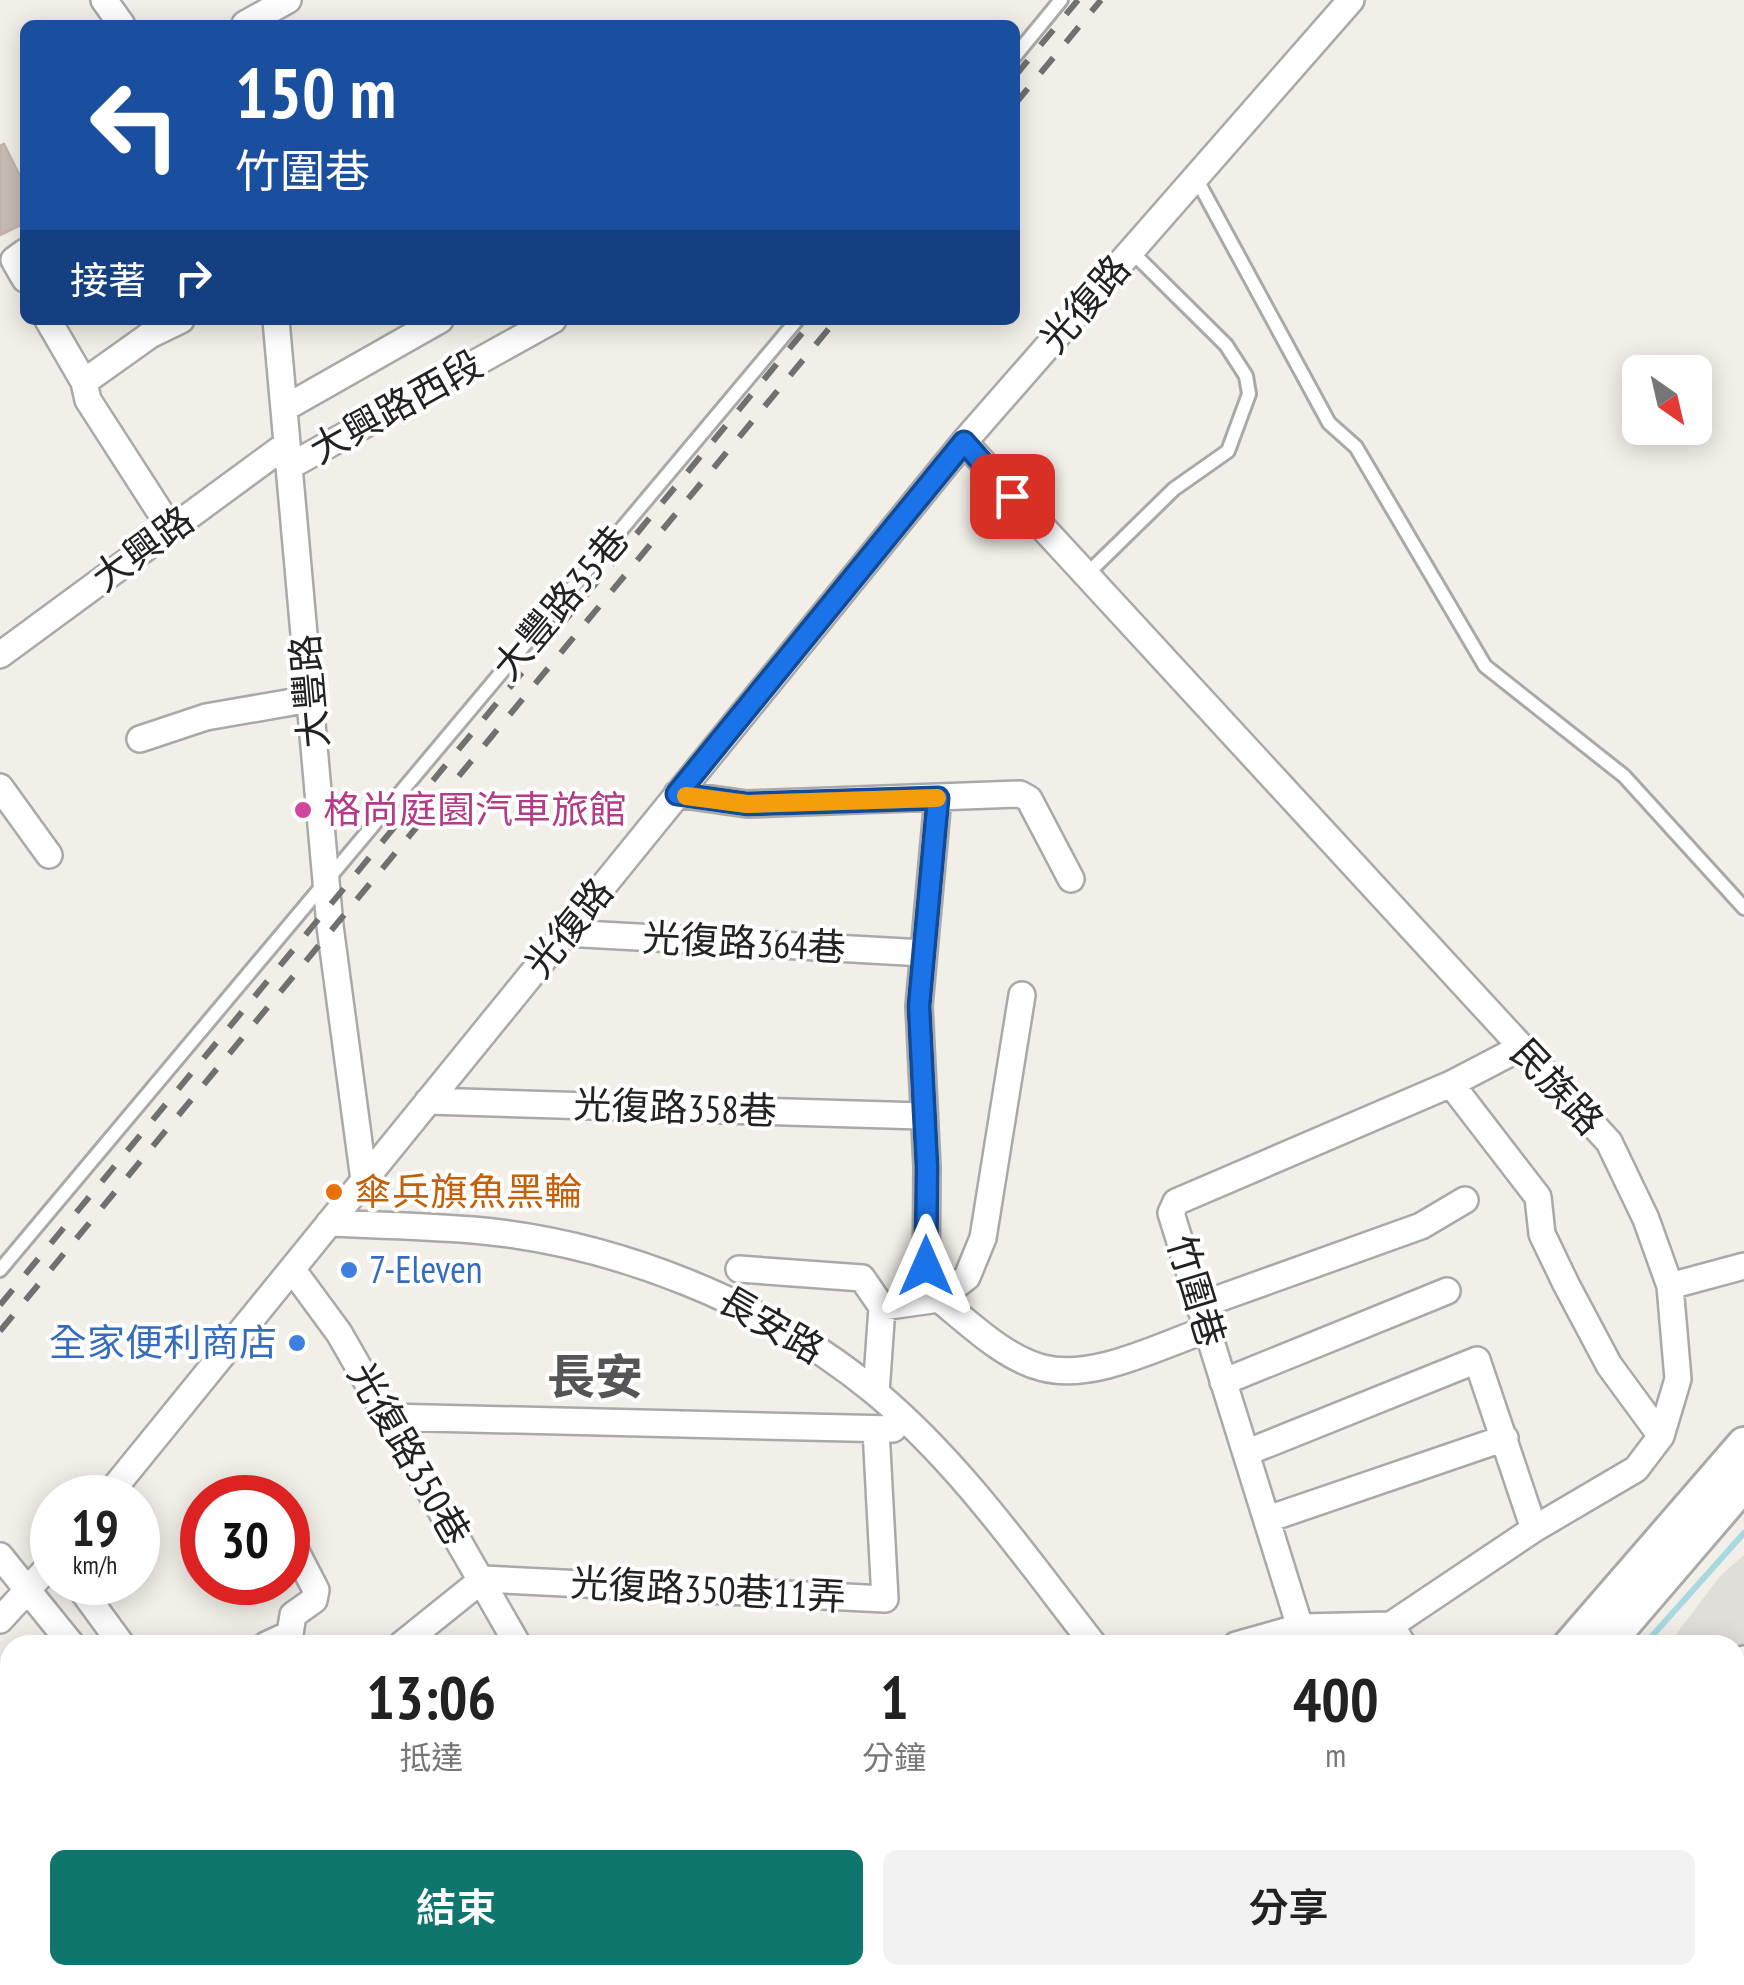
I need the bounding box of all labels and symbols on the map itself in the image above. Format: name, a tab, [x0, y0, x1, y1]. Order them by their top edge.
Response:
street label: 光復路	[1028, 244, 1140, 362]
street label: 大興路西段	[300, 338, 490, 473]
north arrow	[1622, 355, 1712, 445]
pin	[970, 454, 1055, 539]
street label: 大興路	[82, 494, 203, 601]
street label: 大豐路35巷	[481, 515, 638, 689]
street label: 大豐路	[279, 632, 338, 750]
place label: 格尚庭園汽車旅館	[323, 784, 627, 833]
marker: 格尚庭園汽車旅館	[292, 799, 314, 821]
street label: 光復路	[513, 867, 623, 987]
street label: 光復路364巷	[641, 912, 847, 971]
street label: 民族路	[1501, 1028, 1615, 1144]
street label: 光復路358巷	[573, 1078, 778, 1135]
place label: 傘兵旗魚黑輪	[354, 1166, 582, 1215]
marker: 傘兵旗魚黑輪	[323, 1181, 345, 1203]
position arrow	[874, 1214, 978, 1318]
street label: 竹圍巷	[1157, 1229, 1238, 1352]
place label: 7-Eleven	[369, 1244, 483, 1293]
marker: 7-Eleven	[338, 1259, 360, 1281]
street label: 長安路	[710, 1274, 833, 1373]
place label: 全家便利商店	[49, 1317, 277, 1366]
marker: 全家便利商店	[286, 1332, 308, 1354]
district label: 長安	[547, 1345, 643, 1407]
street label: 光復路350巷	[338, 1353, 482, 1554]
speed limit sign: 30	[180, 1475, 310, 1605]
street label: 光復路350巷11弄	[569, 1557, 847, 1620]

